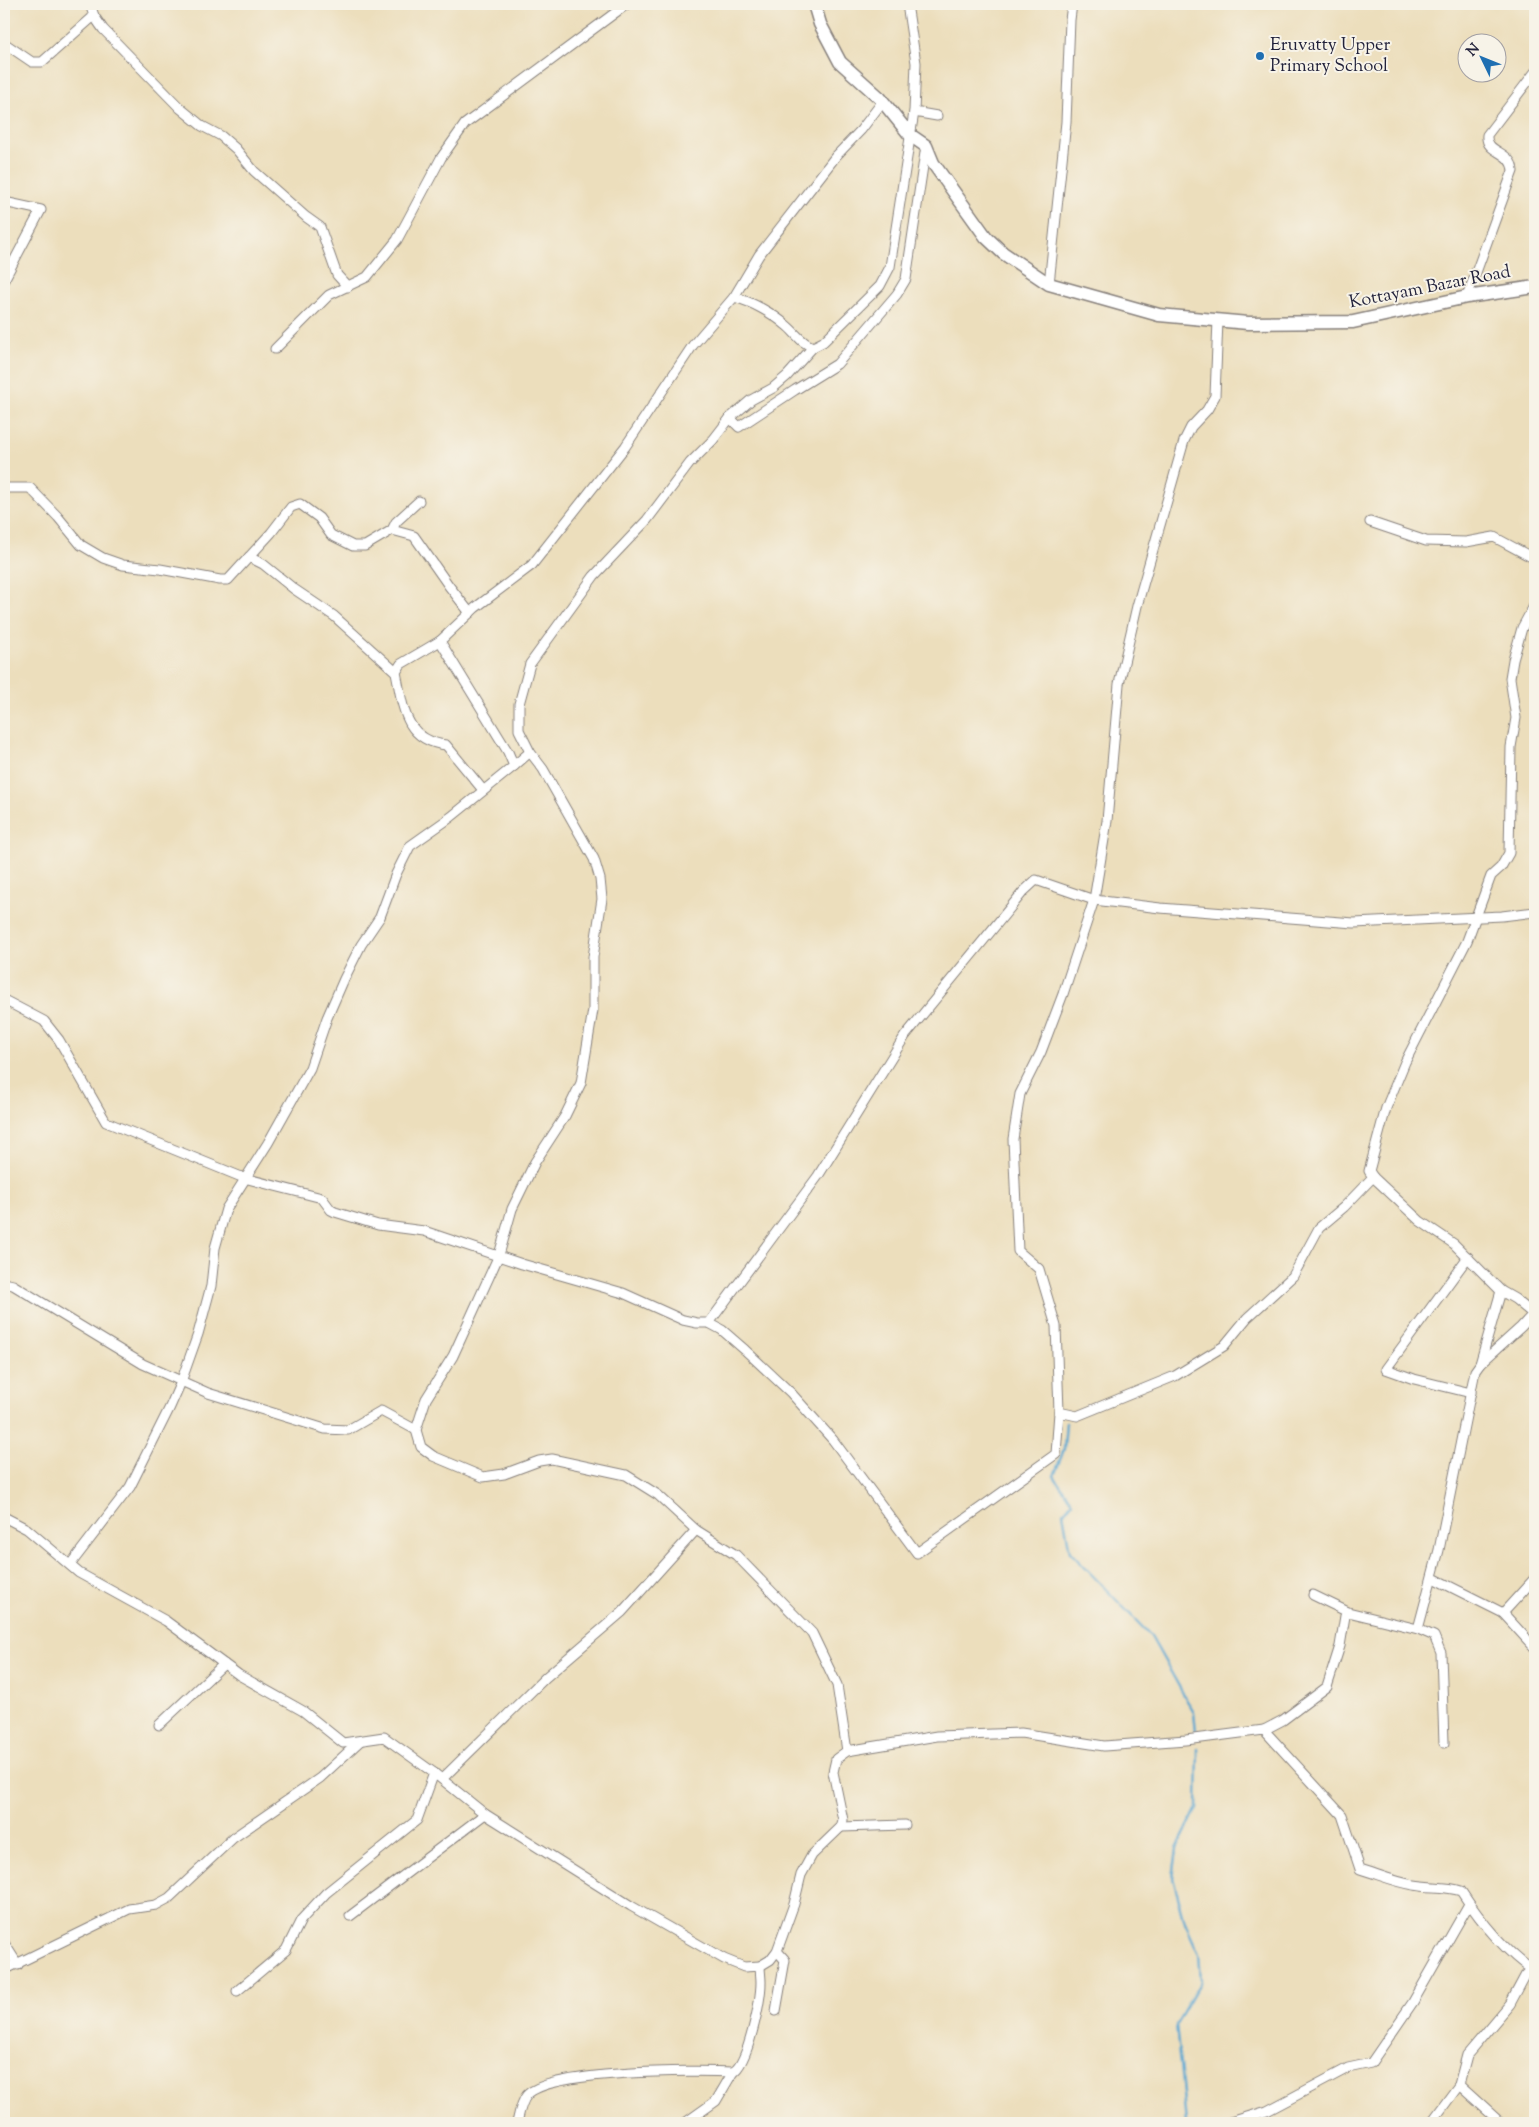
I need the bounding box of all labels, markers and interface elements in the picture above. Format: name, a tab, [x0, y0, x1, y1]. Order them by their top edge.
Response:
north arrow	[1456, 32, 1506, 82]
place label: Eruvatty Upper Primary School	[1270, 33, 1390, 80]
text: N	[1463, 40, 1485, 61]
marker: Eruvatty Upper Primary School	[1254, 50, 1266, 62]
street label: Kottayam Bazar Road	[1347, 260, 1513, 316]

